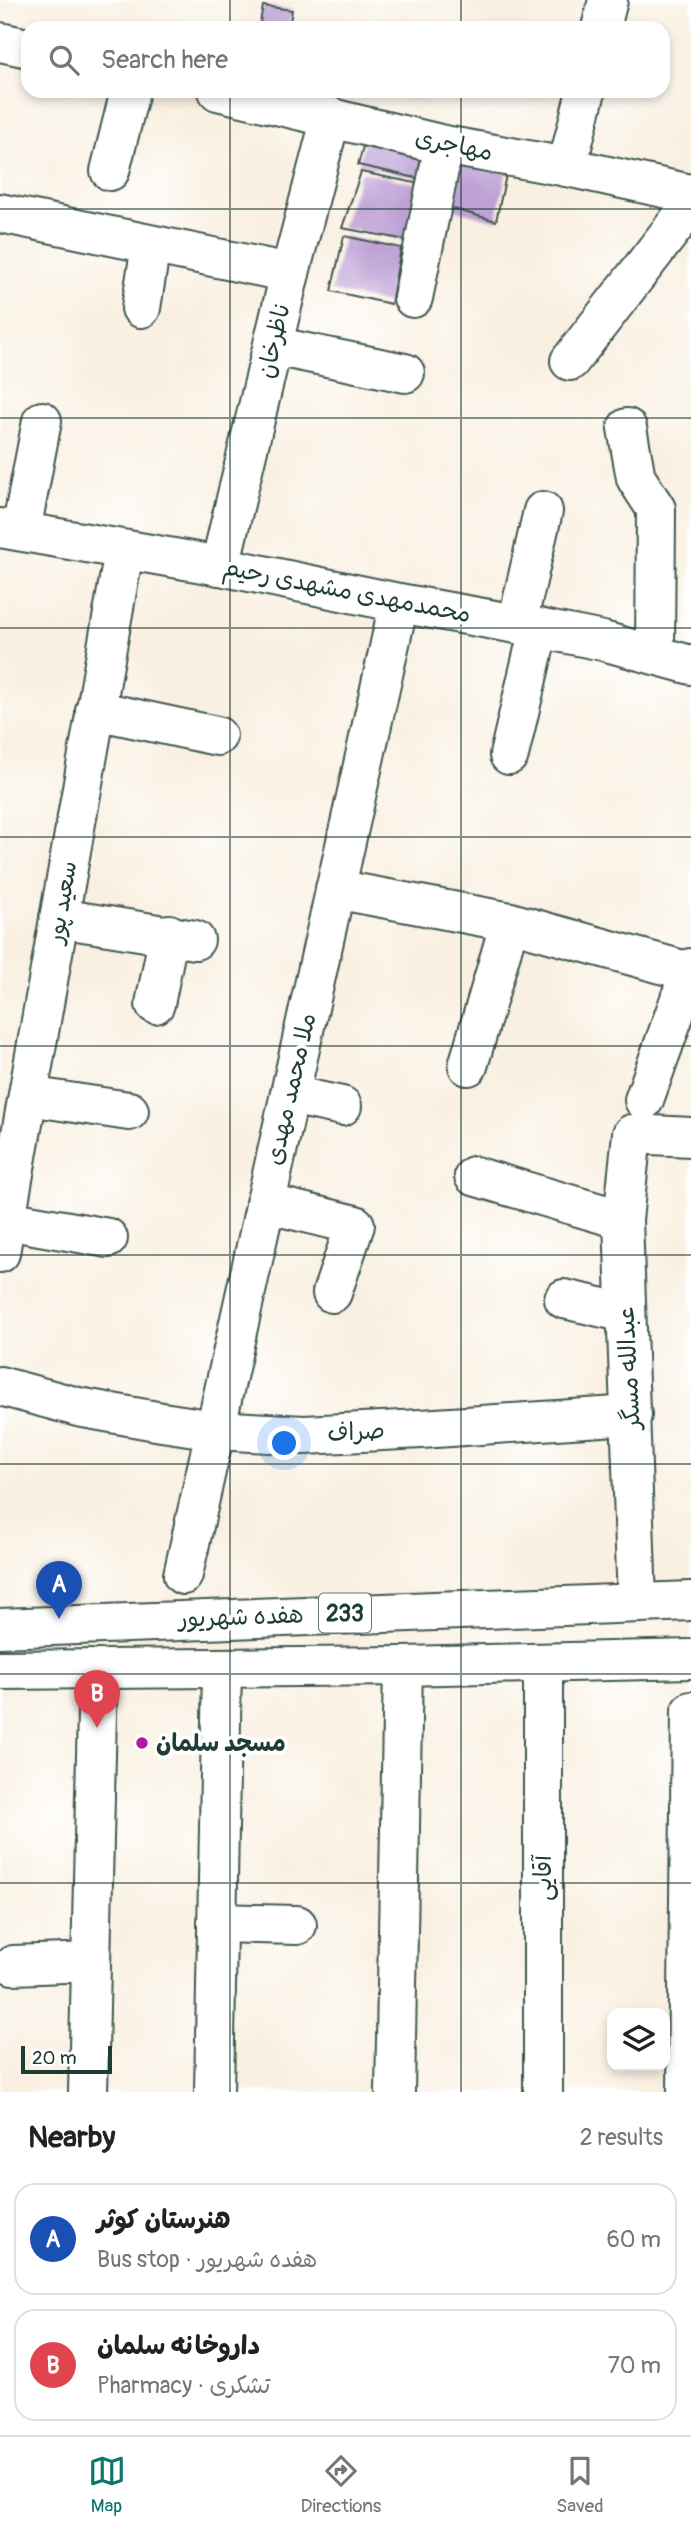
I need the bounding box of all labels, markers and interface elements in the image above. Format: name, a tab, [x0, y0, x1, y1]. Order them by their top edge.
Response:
search box	[21, 21, 670, 98]
icon: search	[45, 41, 83, 79]
text: Search here	[101, 44, 228, 76]
street label: مهاجری	[413, 123, 495, 167]
street label: ناظرخان	[251, 301, 297, 381]
street label: محمدمهدی مشهدی رحیم	[220, 553, 473, 632]
street label: سعید پور	[40, 859, 83, 947]
street label: ملا محمد مهدی	[259, 1010, 323, 1168]
street label: عبدالله مسگر	[611, 1306, 647, 1432]
street label: صراف	[326, 1416, 386, 1448]
your location	[267, 1426, 301, 1460]
pin: A	[36, 1561, 82, 1619]
road number: 233	[319, 1594, 371, 1632]
street label: هفده شهریور	[176, 1600, 304, 1634]
pin: B	[74, 1670, 120, 1728]
place label: مسجد سلمان	[156, 1729, 286, 1758]
marker: مسجد سلمان	[134, 1735, 150, 1751]
street label: آقایی	[529, 1854, 558, 1901]
map controls	[607, 2008, 670, 2071]
button: layers	[607, 2008, 670, 2071]
scale bar	[21, 2043, 112, 2075]
text: 20 m	[32, 2046, 77, 2070]
text: Nearby	[28, 2119, 115, 2156]
text: 2 results	[580, 2123, 663, 2152]
text: هنرستان کوثر	[97, 2204, 231, 2236]
text: A	[46, 2225, 60, 2254]
text: 60 m	[606, 2225, 661, 2254]
text: Bus stop · هفده شهریور	[97, 2245, 317, 2274]
text: داروخانه سلمان	[97, 2330, 260, 2362]
text: B	[46, 2351, 60, 2380]
text: 70 m	[608, 2351, 661, 2380]
text: Pharmacy · تشکری	[97, 2371, 270, 2400]
tab: Map	[88, 2452, 126, 2518]
tab: Directions	[301, 2452, 381, 2518]
tab: Saved	[556, 2452, 603, 2518]

